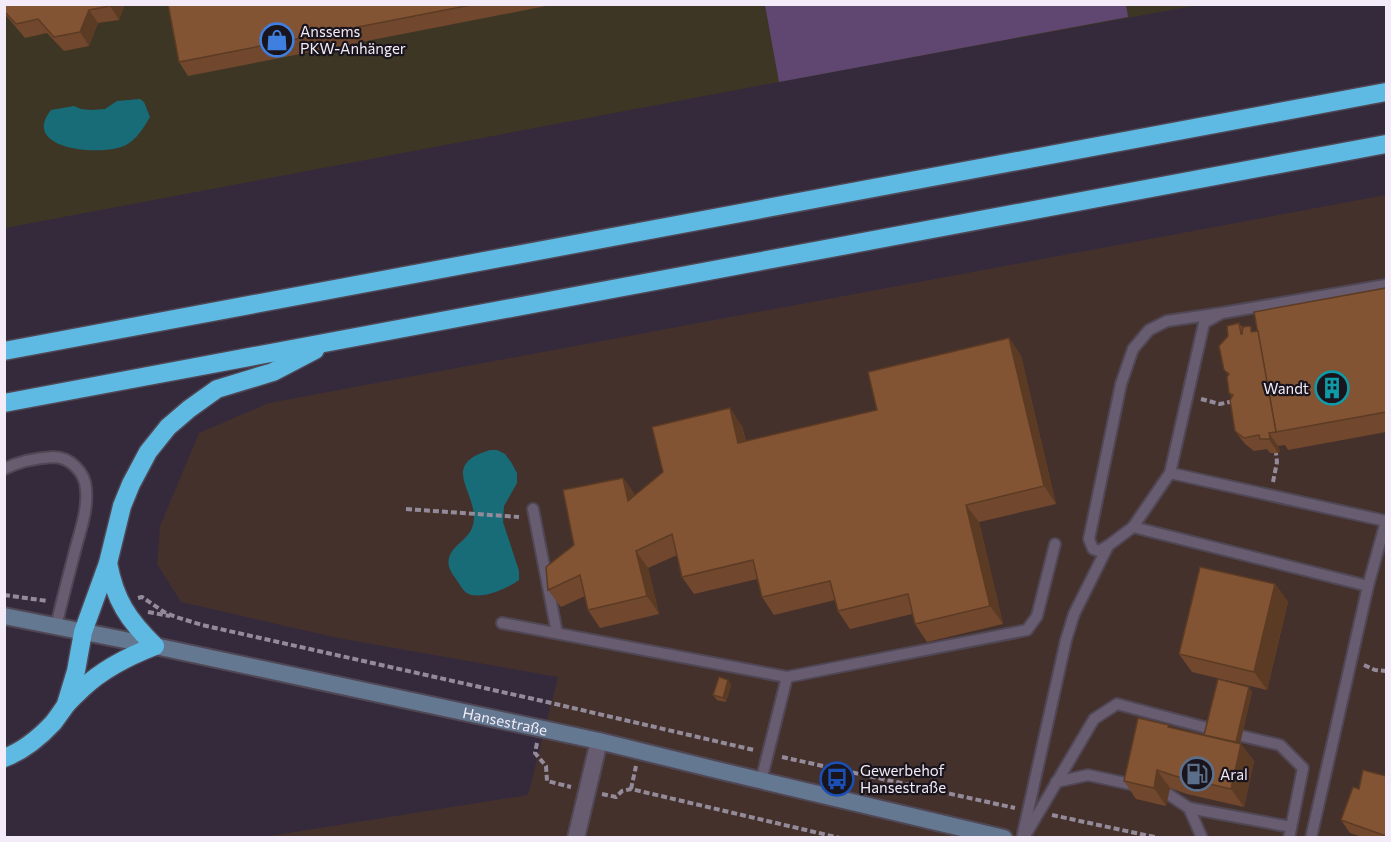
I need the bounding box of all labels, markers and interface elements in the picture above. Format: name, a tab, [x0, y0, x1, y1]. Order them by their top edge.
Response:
shop icon: Anssems PKW-Anhänger	[259, 22, 295, 58]
place label: Anssems PKW-Anhänger	[300, 22, 406, 57]
building icon: Wandt	[1314, 370, 1350, 406]
place label: Wandt	[1263, 379, 1309, 397]
street label: Hansestraße	[461, 703, 549, 739]
fuel station icon: Aral	[1179, 756, 1215, 792]
bus stop icon: Gewerbehof Hansestraße	[819, 761, 855, 797]
place label: Gewerbehof Hansestraße	[860, 761, 946, 796]
place label: Aral	[1220, 765, 1248, 783]

